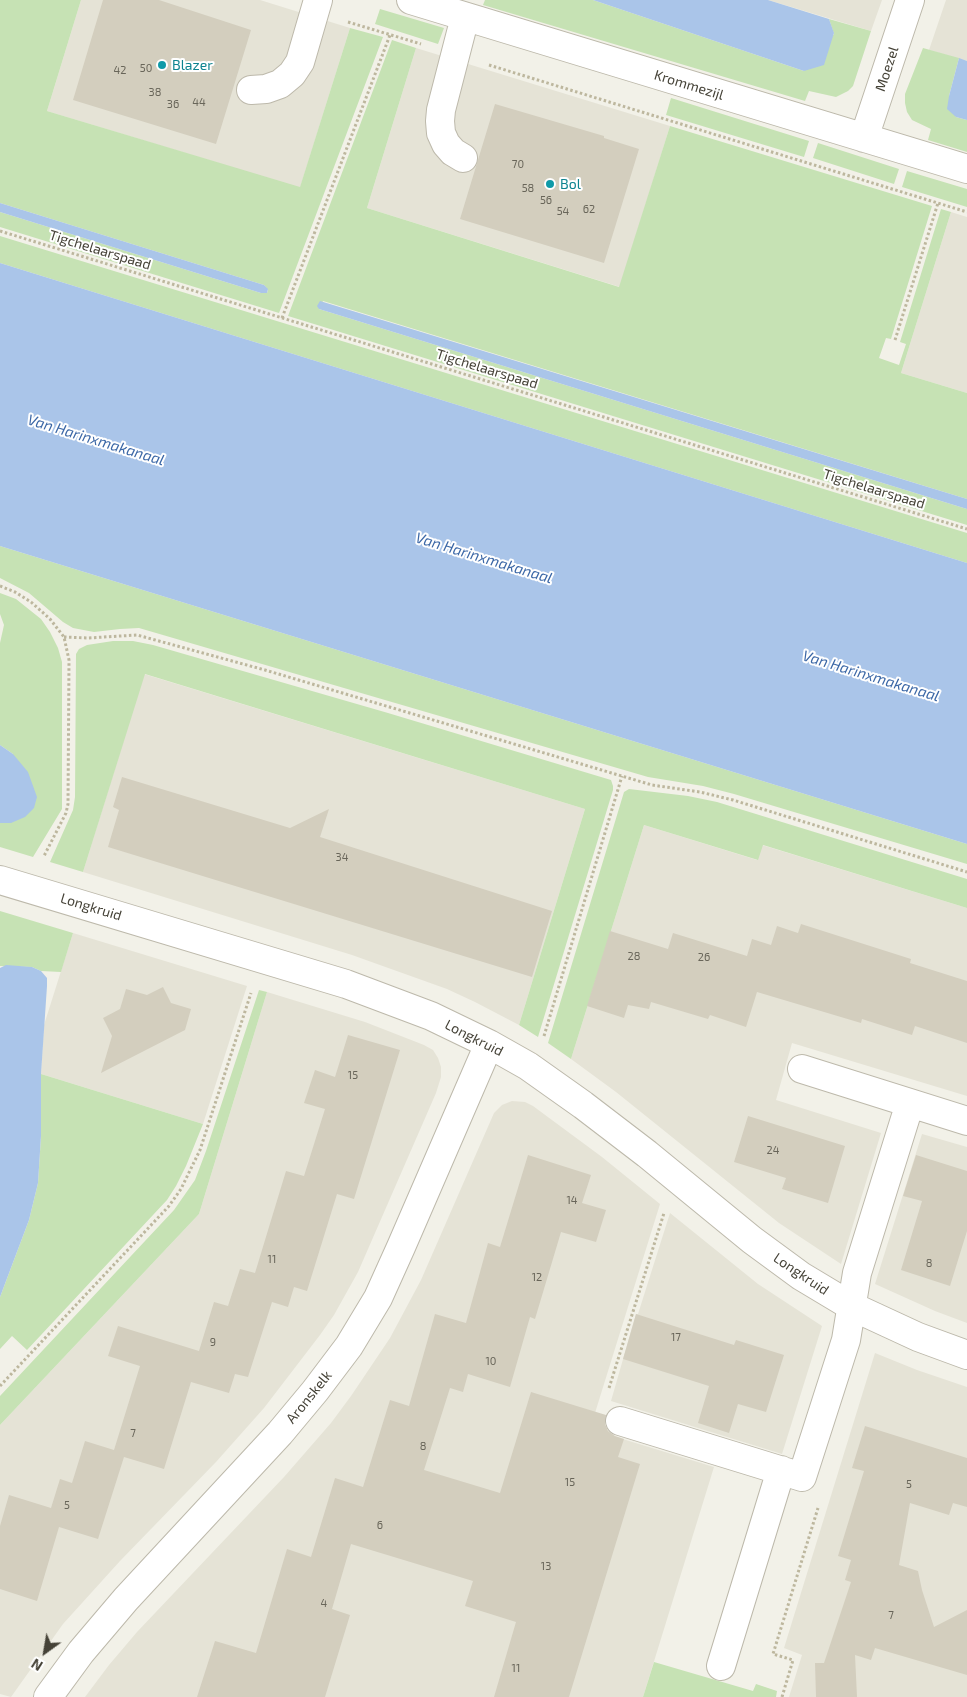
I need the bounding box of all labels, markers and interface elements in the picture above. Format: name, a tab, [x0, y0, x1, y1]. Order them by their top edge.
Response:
street label: Moezel	[872, 44, 902, 94]
place label: Blazer	[172, 57, 213, 73]
marker: Blazer	[156, 59, 168, 71]
house number: 50	[140, 61, 152, 75]
house number: 42	[114, 63, 126, 77]
street label: Krommezijl	[652, 66, 726, 104]
house number: 38	[149, 85, 161, 99]
house number: 44	[192, 95, 206, 109]
house number: 36	[167, 97, 179, 111]
house number: 70	[512, 157, 524, 171]
place label: Bol	[560, 176, 581, 192]
marker: Bol	[544, 178, 556, 190]
house number: 58	[522, 181, 534, 195]
house number: 56	[540, 193, 552, 207]
house number: 62	[583, 202, 595, 216]
house number: 54	[557, 204, 569, 218]
street label: Tigchelaarspaad	[47, 227, 153, 273]
street label: Tigchelaarspaad	[434, 346, 540, 392]
water label: Van Harinxmakanaal	[25, 411, 167, 469]
street label: Tigchelaarspaad	[821, 466, 927, 512]
water label: Van Harinxmakanaal	[413, 529, 555, 587]
water label: Van Harinxmakanaal	[800, 647, 942, 705]
house number: 34	[336, 850, 348, 864]
street label: Longkruid	[58, 890, 124, 924]
house number: 28	[628, 949, 640, 963]
house number: 26	[698, 950, 710, 964]
street label: Longkruid	[442, 1016, 506, 1060]
house number: 15	[348, 1068, 358, 1082]
house number: 24	[767, 1143, 779, 1157]
house number: 14	[566, 1193, 578, 1207]
street label: Longkruid	[770, 1249, 832, 1299]
house number: 11	[268, 1252, 276, 1266]
house number: 8	[926, 1256, 932, 1270]
house number: 12	[532, 1270, 542, 1284]
house number: 17	[671, 1330, 681, 1344]
house number: 9	[210, 1335, 216, 1349]
house number: 10	[485, 1354, 497, 1368]
street label: Aronskelk	[283, 1367, 335, 1427]
house number: 7	[130, 1426, 136, 1440]
house number: 8	[420, 1439, 426, 1453]
house number: 15	[565, 1475, 575, 1489]
house number: 5	[906, 1477, 912, 1491]
house number: 5	[64, 1498, 70, 1512]
house number: 6	[377, 1518, 383, 1532]
house number: 13	[541, 1559, 551, 1573]
house number: 4	[321, 1596, 327, 1610]
house number: 7	[888, 1608, 894, 1622]
north arrow	[20, 1627, 70, 1677]
text: N	[28, 1655, 46, 1675]
house number: 11	[512, 1661, 520, 1675]

